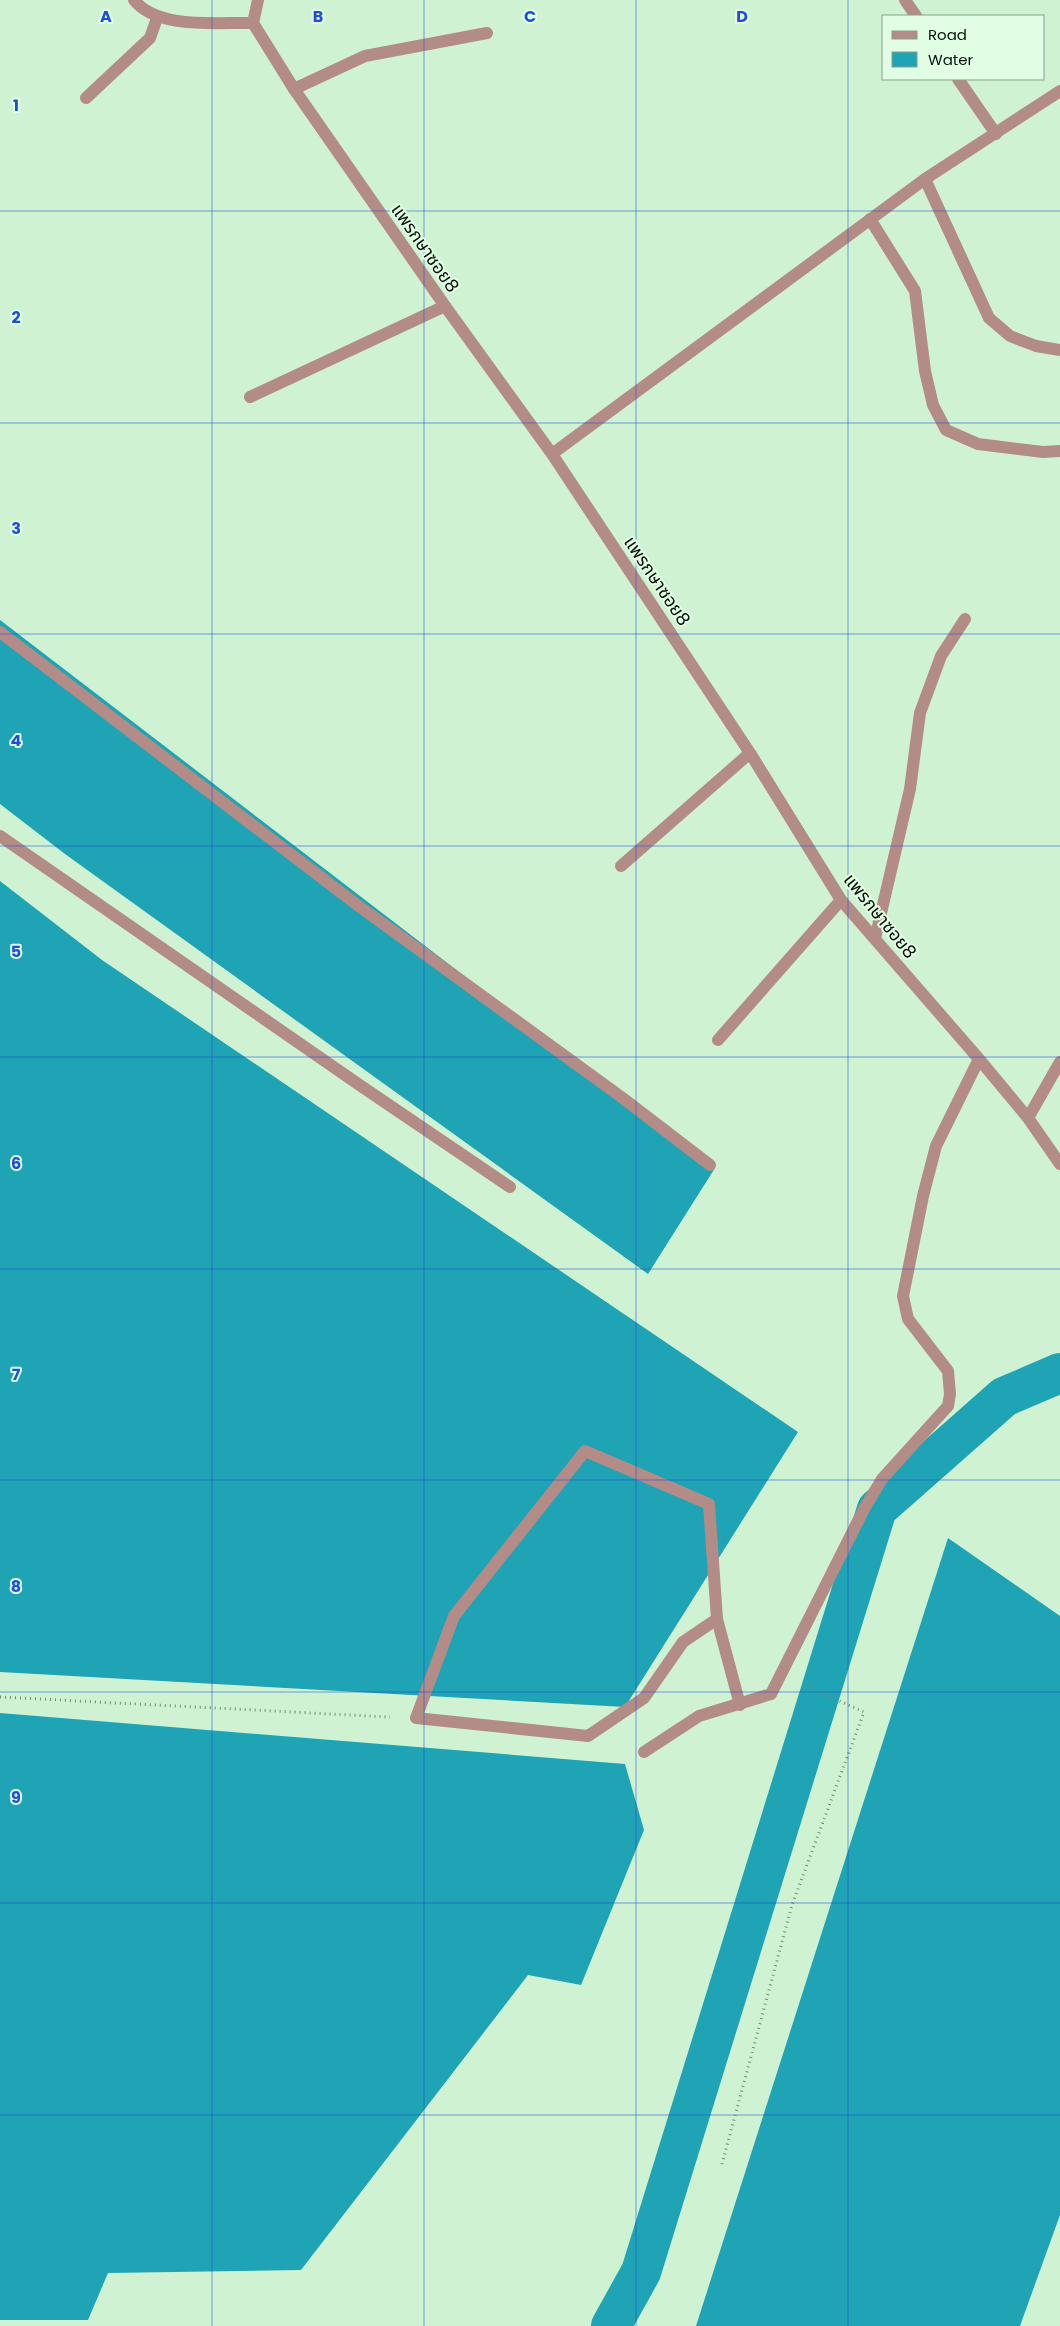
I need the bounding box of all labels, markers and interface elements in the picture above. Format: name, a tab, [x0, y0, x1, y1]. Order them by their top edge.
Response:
text: A	[100, 5, 112, 28]
text: B	[313, 5, 323, 28]
text: C	[524, 5, 536, 28]
text: D	[736, 5, 748, 28]
legend	[882, 15, 1045, 80]
text: Road	[928, 24, 967, 45]
text: Water	[928, 49, 974, 70]
text: 1	[13, 94, 19, 117]
street label: แพรกษาซอย8	[386, 198, 465, 297]
text: 2	[11, 306, 21, 329]
text: 3	[11, 517, 21, 540]
street label: แพรกษาซอย8	[618, 531, 697, 630]
text: 4	[11, 729, 22, 752]
street label: แพรกษาซอย8	[838, 868, 923, 964]
text: 5	[11, 940, 21, 963]
text: 6	[11, 1152, 21, 1175]
text: 7	[12, 1363, 21, 1386]
text: 8	[11, 1575, 21, 1598]
text: 9	[11, 1786, 21, 1809]

